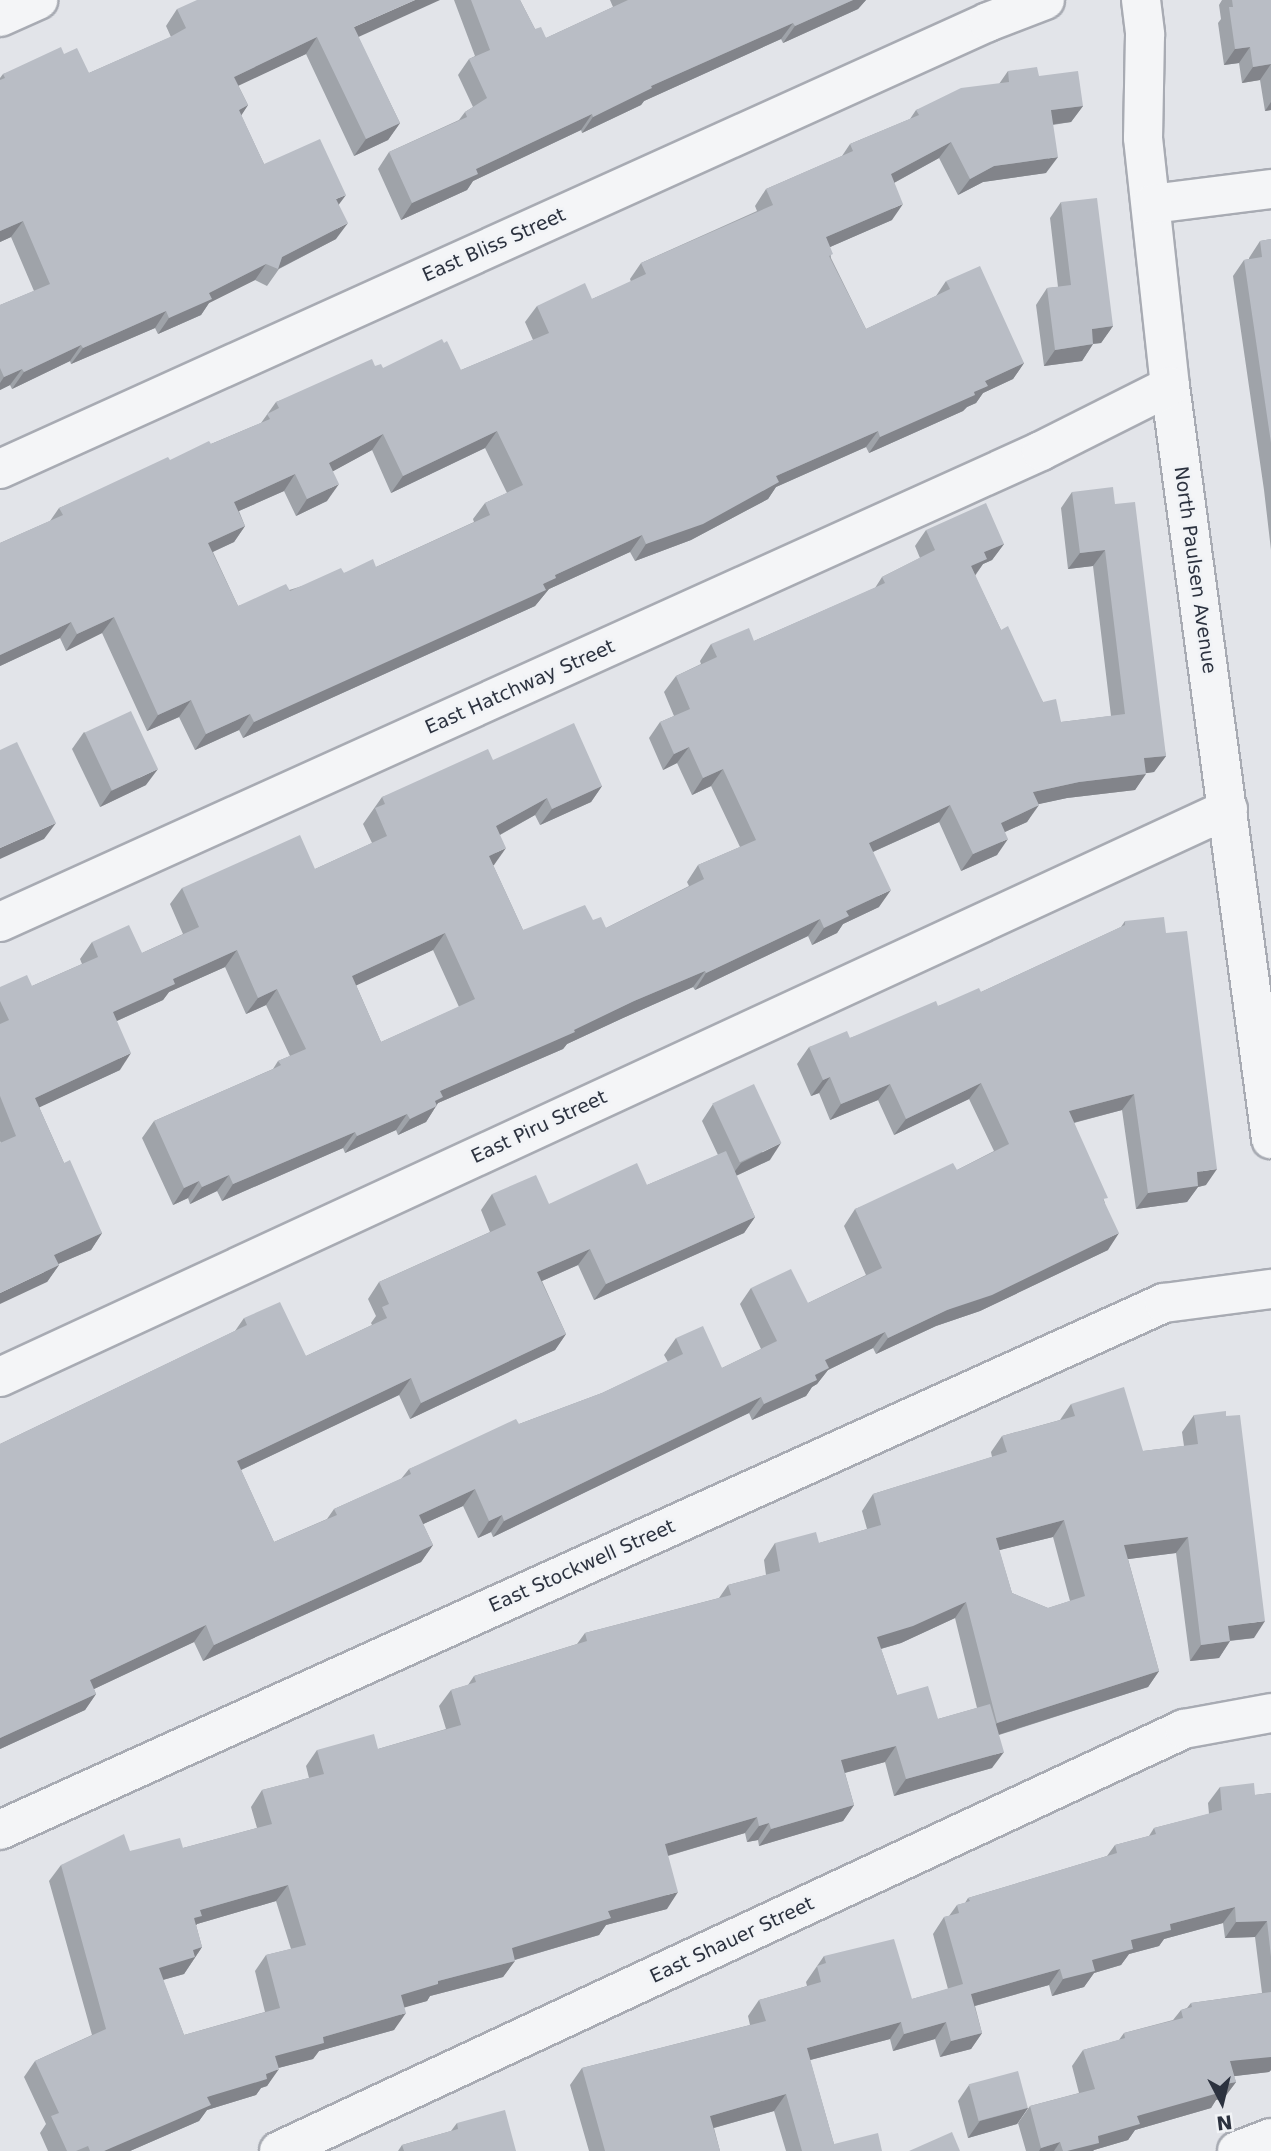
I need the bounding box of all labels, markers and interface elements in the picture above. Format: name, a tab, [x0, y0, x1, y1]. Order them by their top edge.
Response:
street label: East Bliss Street	[419, 203, 569, 287]
street label: North Paulsen Avenue	[1169, 465, 1221, 675]
street label: East Hatchway Street	[422, 635, 618, 739]
street label: East Piru Street	[468, 1086, 610, 1168]
street label: East Stockwell Street	[485, 1515, 679, 1617]
street label: East Shauer Street	[646, 1892, 818, 1988]
north arrow	[1187, 2067, 1257, 2137]
text: N	[1215, 2111, 1234, 2135]

